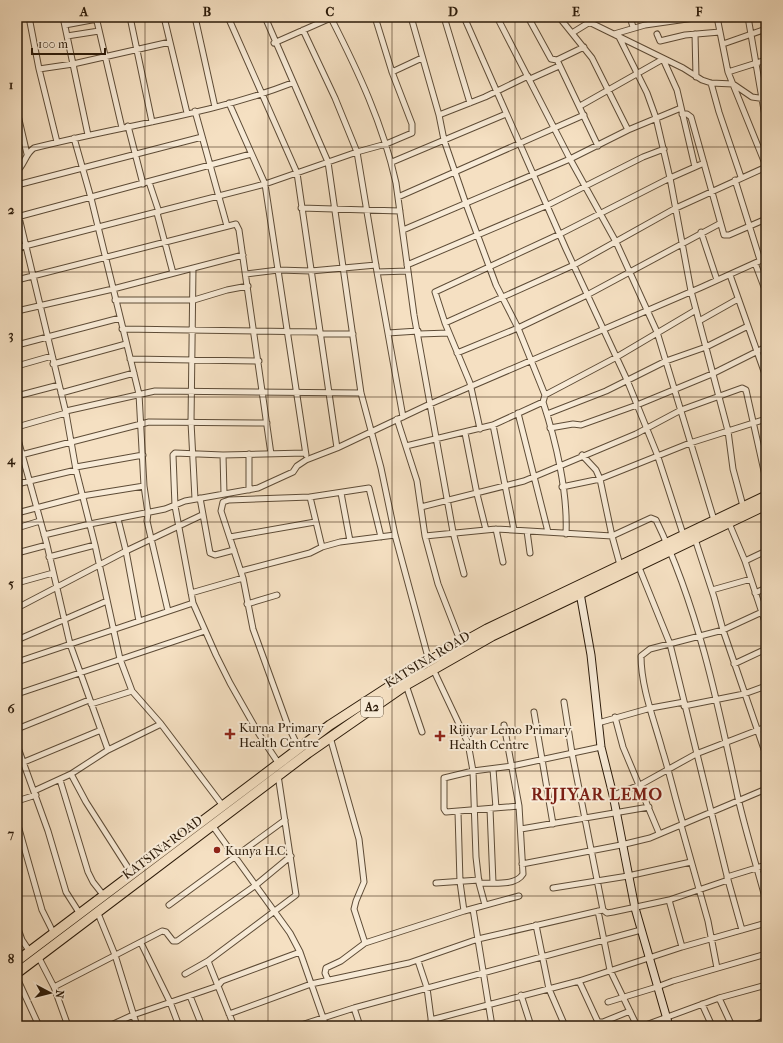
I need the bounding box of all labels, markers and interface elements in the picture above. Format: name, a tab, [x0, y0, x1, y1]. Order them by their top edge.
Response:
text: A	[79, 4, 89, 19]
text: B	[203, 4, 212, 19]
text: C	[326, 4, 335, 19]
text: D	[448, 4, 458, 19]
text: E	[572, 4, 580, 19]
text: F	[695, 4, 703, 19]
scale bar	[32, 30, 105, 56]
text: 100 m	[38, 37, 68, 51]
text: 1	[9, 77, 14, 92]
text: 2	[8, 202, 15, 217]
text: 3	[8, 327, 14, 343]
text: 4	[6, 452, 16, 468]
text: 5	[8, 576, 14, 591]
street label: KATSINA ROAD	[382, 628, 473, 691]
road number: A2	[361, 697, 383, 717]
text: 6	[7, 701, 15, 716]
place label: Kurna Primary Health Centre	[239, 720, 325, 750]
place label: Rijiyar Lemo Primary Health Centre	[449, 722, 572, 752]
marker: Kurna Primary Health Centre	[224, 728, 236, 740]
marker: Rijiyar Lemo Primary Health Centre	[434, 730, 446, 742]
district label: RIJIYAR LEMO	[531, 784, 663, 805]
street label: KATSINA ROAD	[119, 812, 205, 882]
text: 7	[7, 826, 15, 841]
place label: Kunya H.C.	[225, 843, 288, 858]
marker: Kunya H.C.	[212, 845, 222, 855]
text: 8	[8, 951, 15, 966]
north arrow	[30, 973, 70, 1013]
text: N	[52, 989, 66, 1000]

